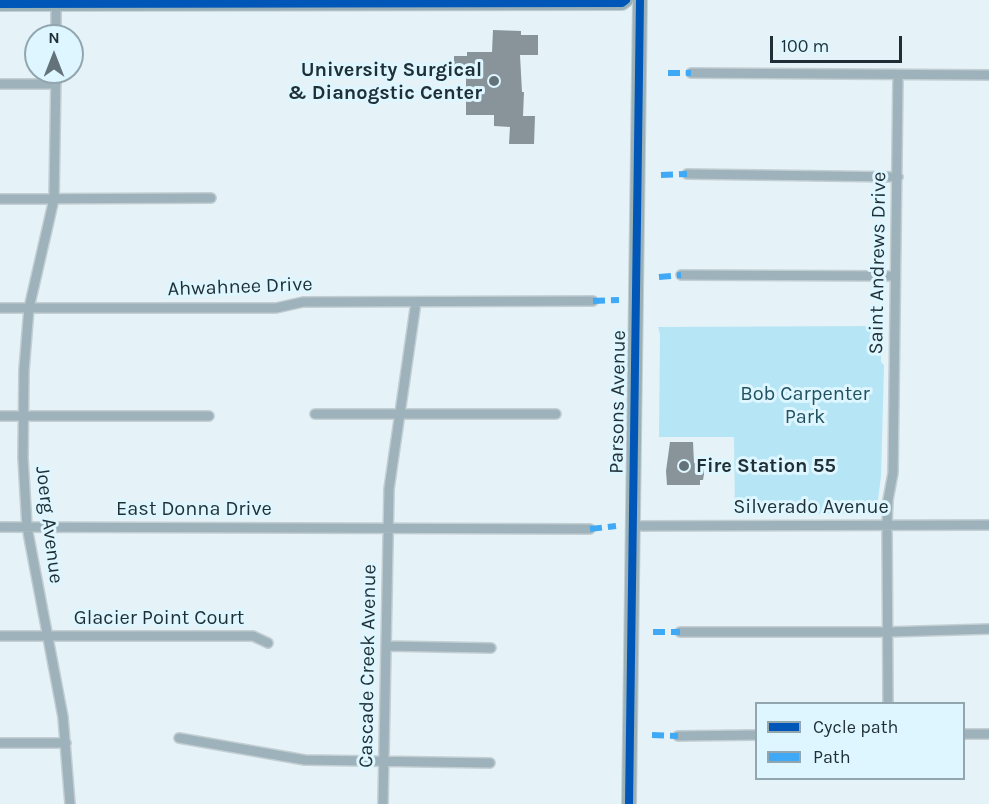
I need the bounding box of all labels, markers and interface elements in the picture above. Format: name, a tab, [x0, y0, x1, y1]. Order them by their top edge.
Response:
north arrow	[24, 24, 84, 84]
scale bar	[773, 24, 905, 62]
text: N	[48, 28, 60, 47]
text: 100 m	[781, 35, 829, 57]
place label: University Surgical & Dianogstic Center	[288, 58, 482, 105]
marker: University Surgical & Dianogstic Center	[487, 74, 501, 88]
street label: Saint Andrews Drive	[864, 171, 892, 355]
street label: Ahwahnee Drive	[167, 272, 313, 302]
street label: Parsons Avenue	[605, 330, 631, 474]
park label: Bob Carpenter Park	[740, 382, 870, 429]
place label: Fire Station 55	[696, 454, 836, 478]
marker: Fire Station 55	[677, 459, 691, 473]
street label: Joerg Avenue	[30, 465, 68, 585]
street label: Silverado Avenue	[733, 495, 889, 519]
street label: East Donna Drive	[116, 497, 272, 521]
street label: Cascade Creek Avenue	[354, 564, 382, 768]
street label: Glacier Point Court	[74, 606, 244, 630]
legend	[755, 702, 965, 780]
text: Cycle path	[813, 716, 898, 738]
text: Path	[813, 746, 851, 768]

